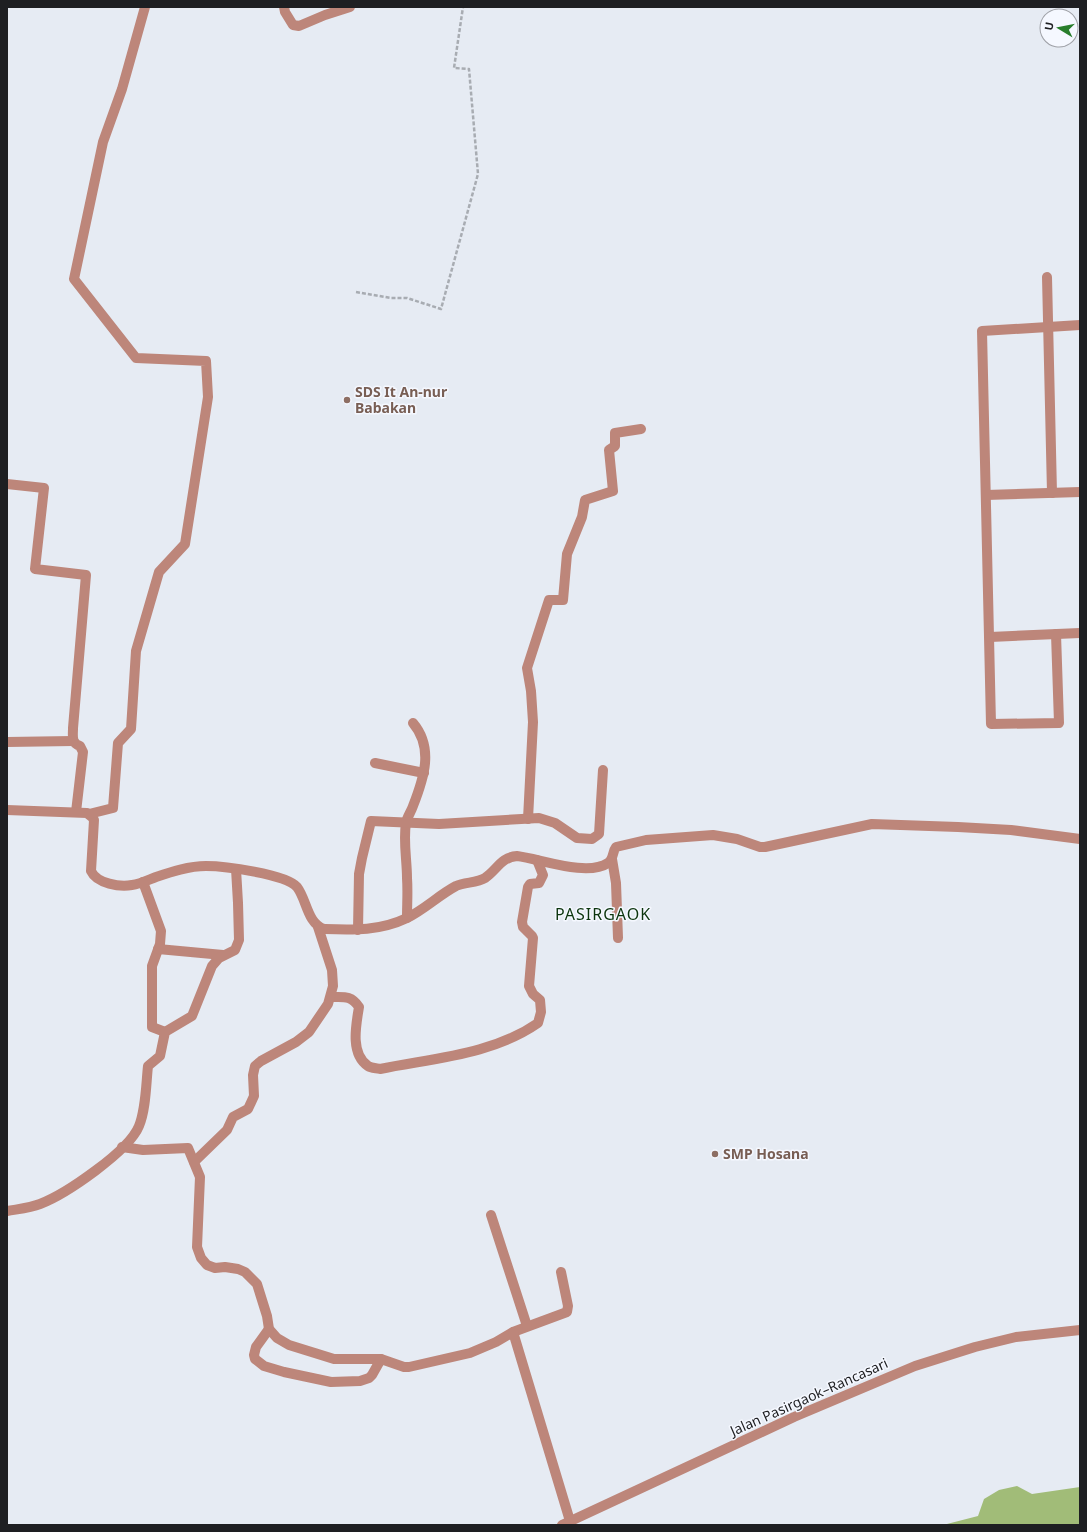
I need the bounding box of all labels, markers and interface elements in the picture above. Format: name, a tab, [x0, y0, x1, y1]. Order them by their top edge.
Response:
north arrow	[1039, 8, 1079, 48]
text: U	[1041, 21, 1057, 32]
place label: SDS It An-nur Babakan	[355, 382, 448, 417]
marker: SDS It An-nur Babakan	[342, 395, 352, 405]
district label: PASIRGAOK	[555, 903, 651, 925]
place label: SMP Hosana	[723, 1144, 809, 1163]
marker: SMP Hosana	[710, 1149, 720, 1159]
street label: Jalan Pasirgaok–Rancasari	[725, 1353, 891, 1441]

